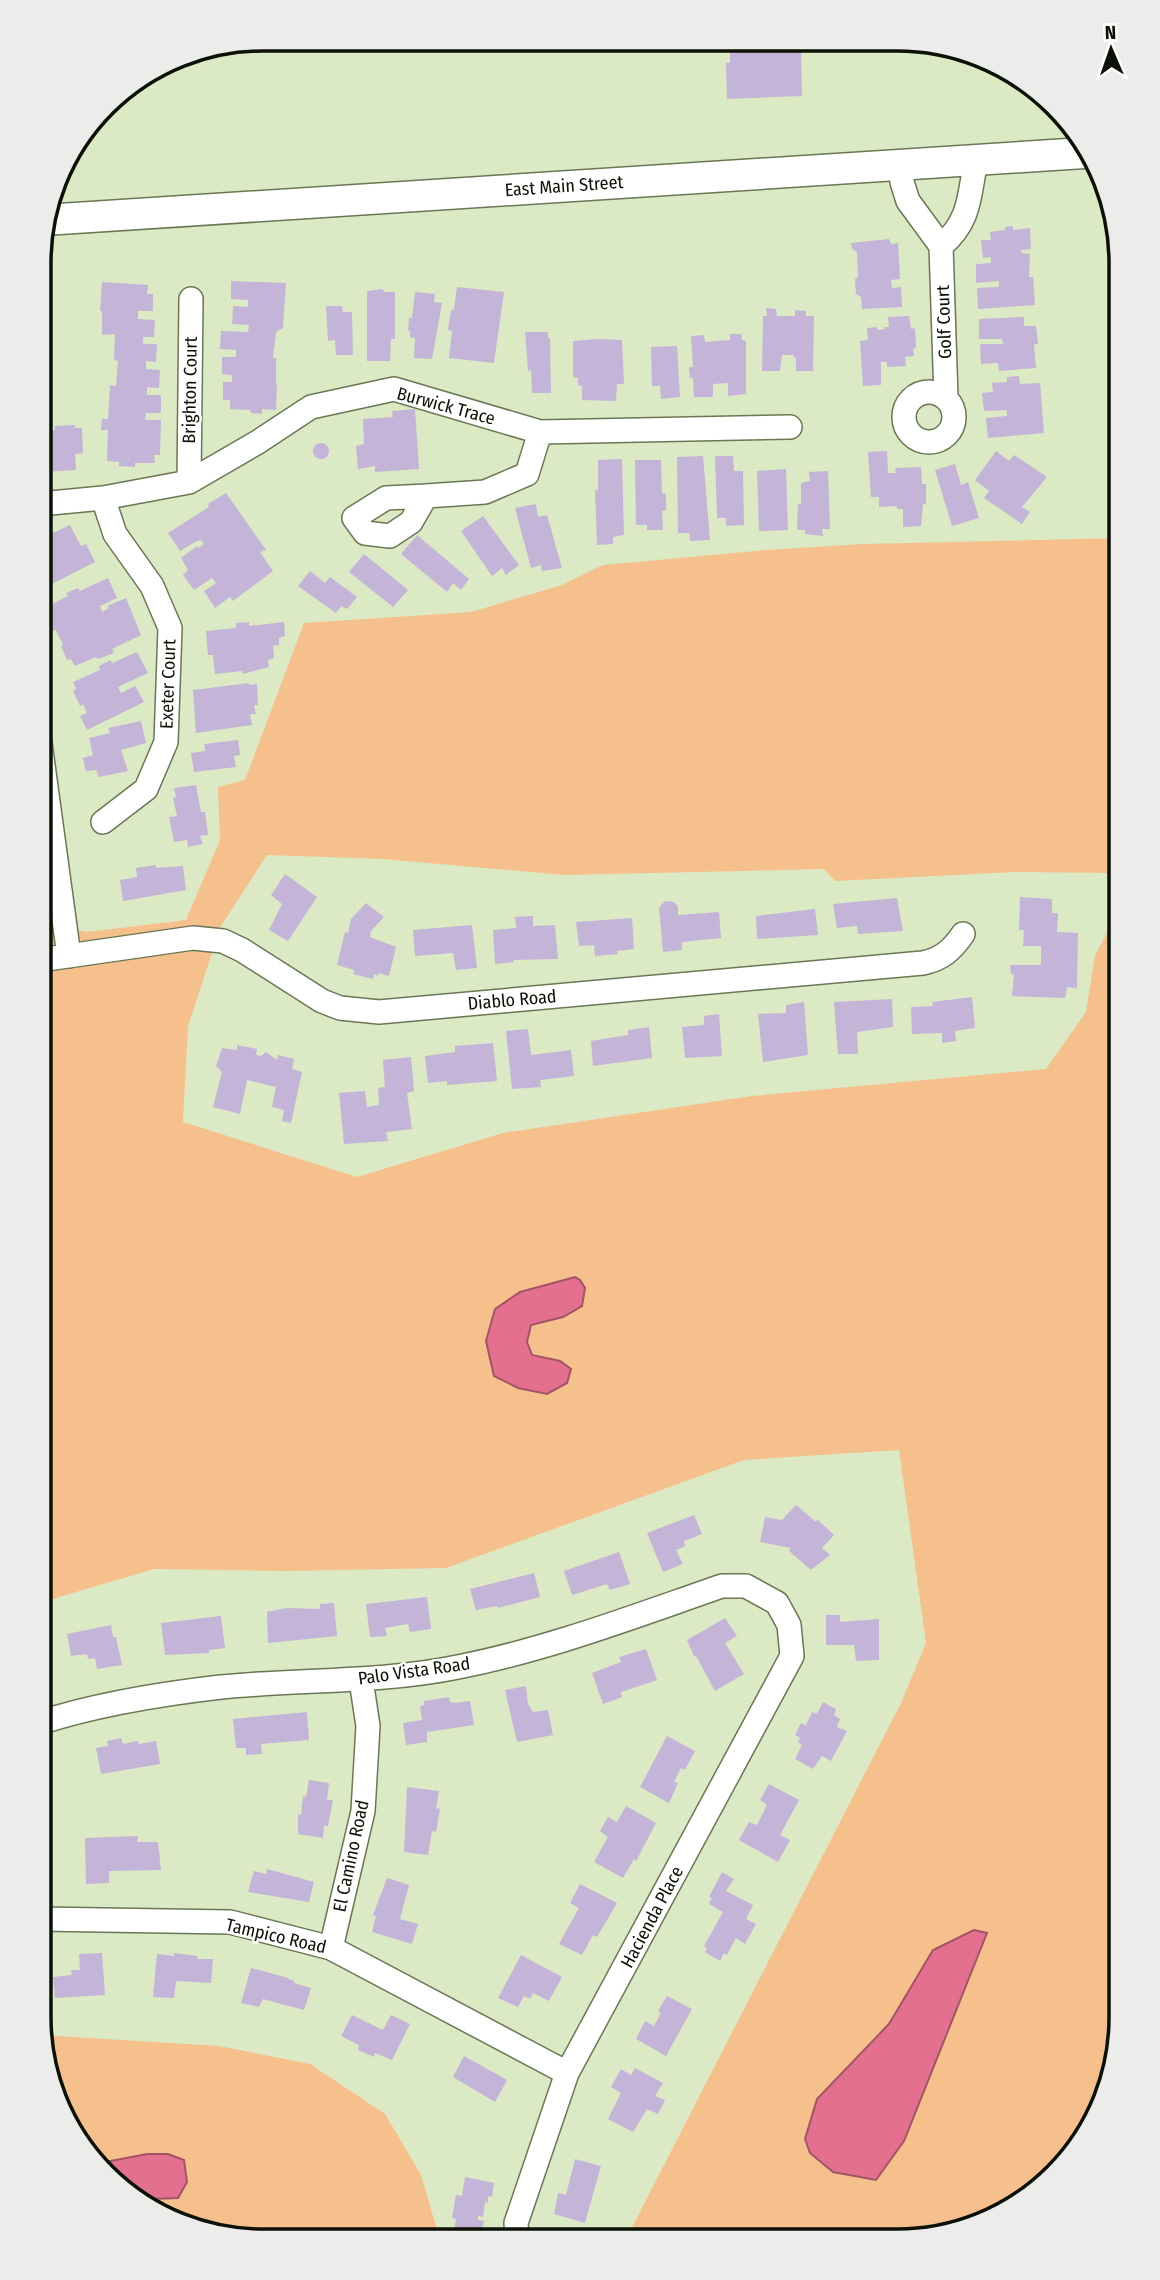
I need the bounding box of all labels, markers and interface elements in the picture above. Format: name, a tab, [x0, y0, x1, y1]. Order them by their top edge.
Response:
north arrow	[1076, 14, 1146, 84]
text: N	[1104, 21, 1117, 44]
street label: East Main Street	[504, 171, 624, 201]
street label: Golf Court	[932, 284, 956, 359]
street label: Brighton Court	[178, 336, 202, 444]
street label: Burwick Trace	[394, 382, 498, 430]
street label: Exeter Court	[155, 639, 181, 729]
street label: Diablo Road	[467, 985, 557, 1015]
street label: Palo Vista Road	[357, 1652, 471, 1690]
street label: El Camino Road	[328, 1798, 374, 1914]
street label: Hacienda Place	[616, 1862, 688, 1972]
street label: Tampico Road	[224, 1914, 328, 1958]

